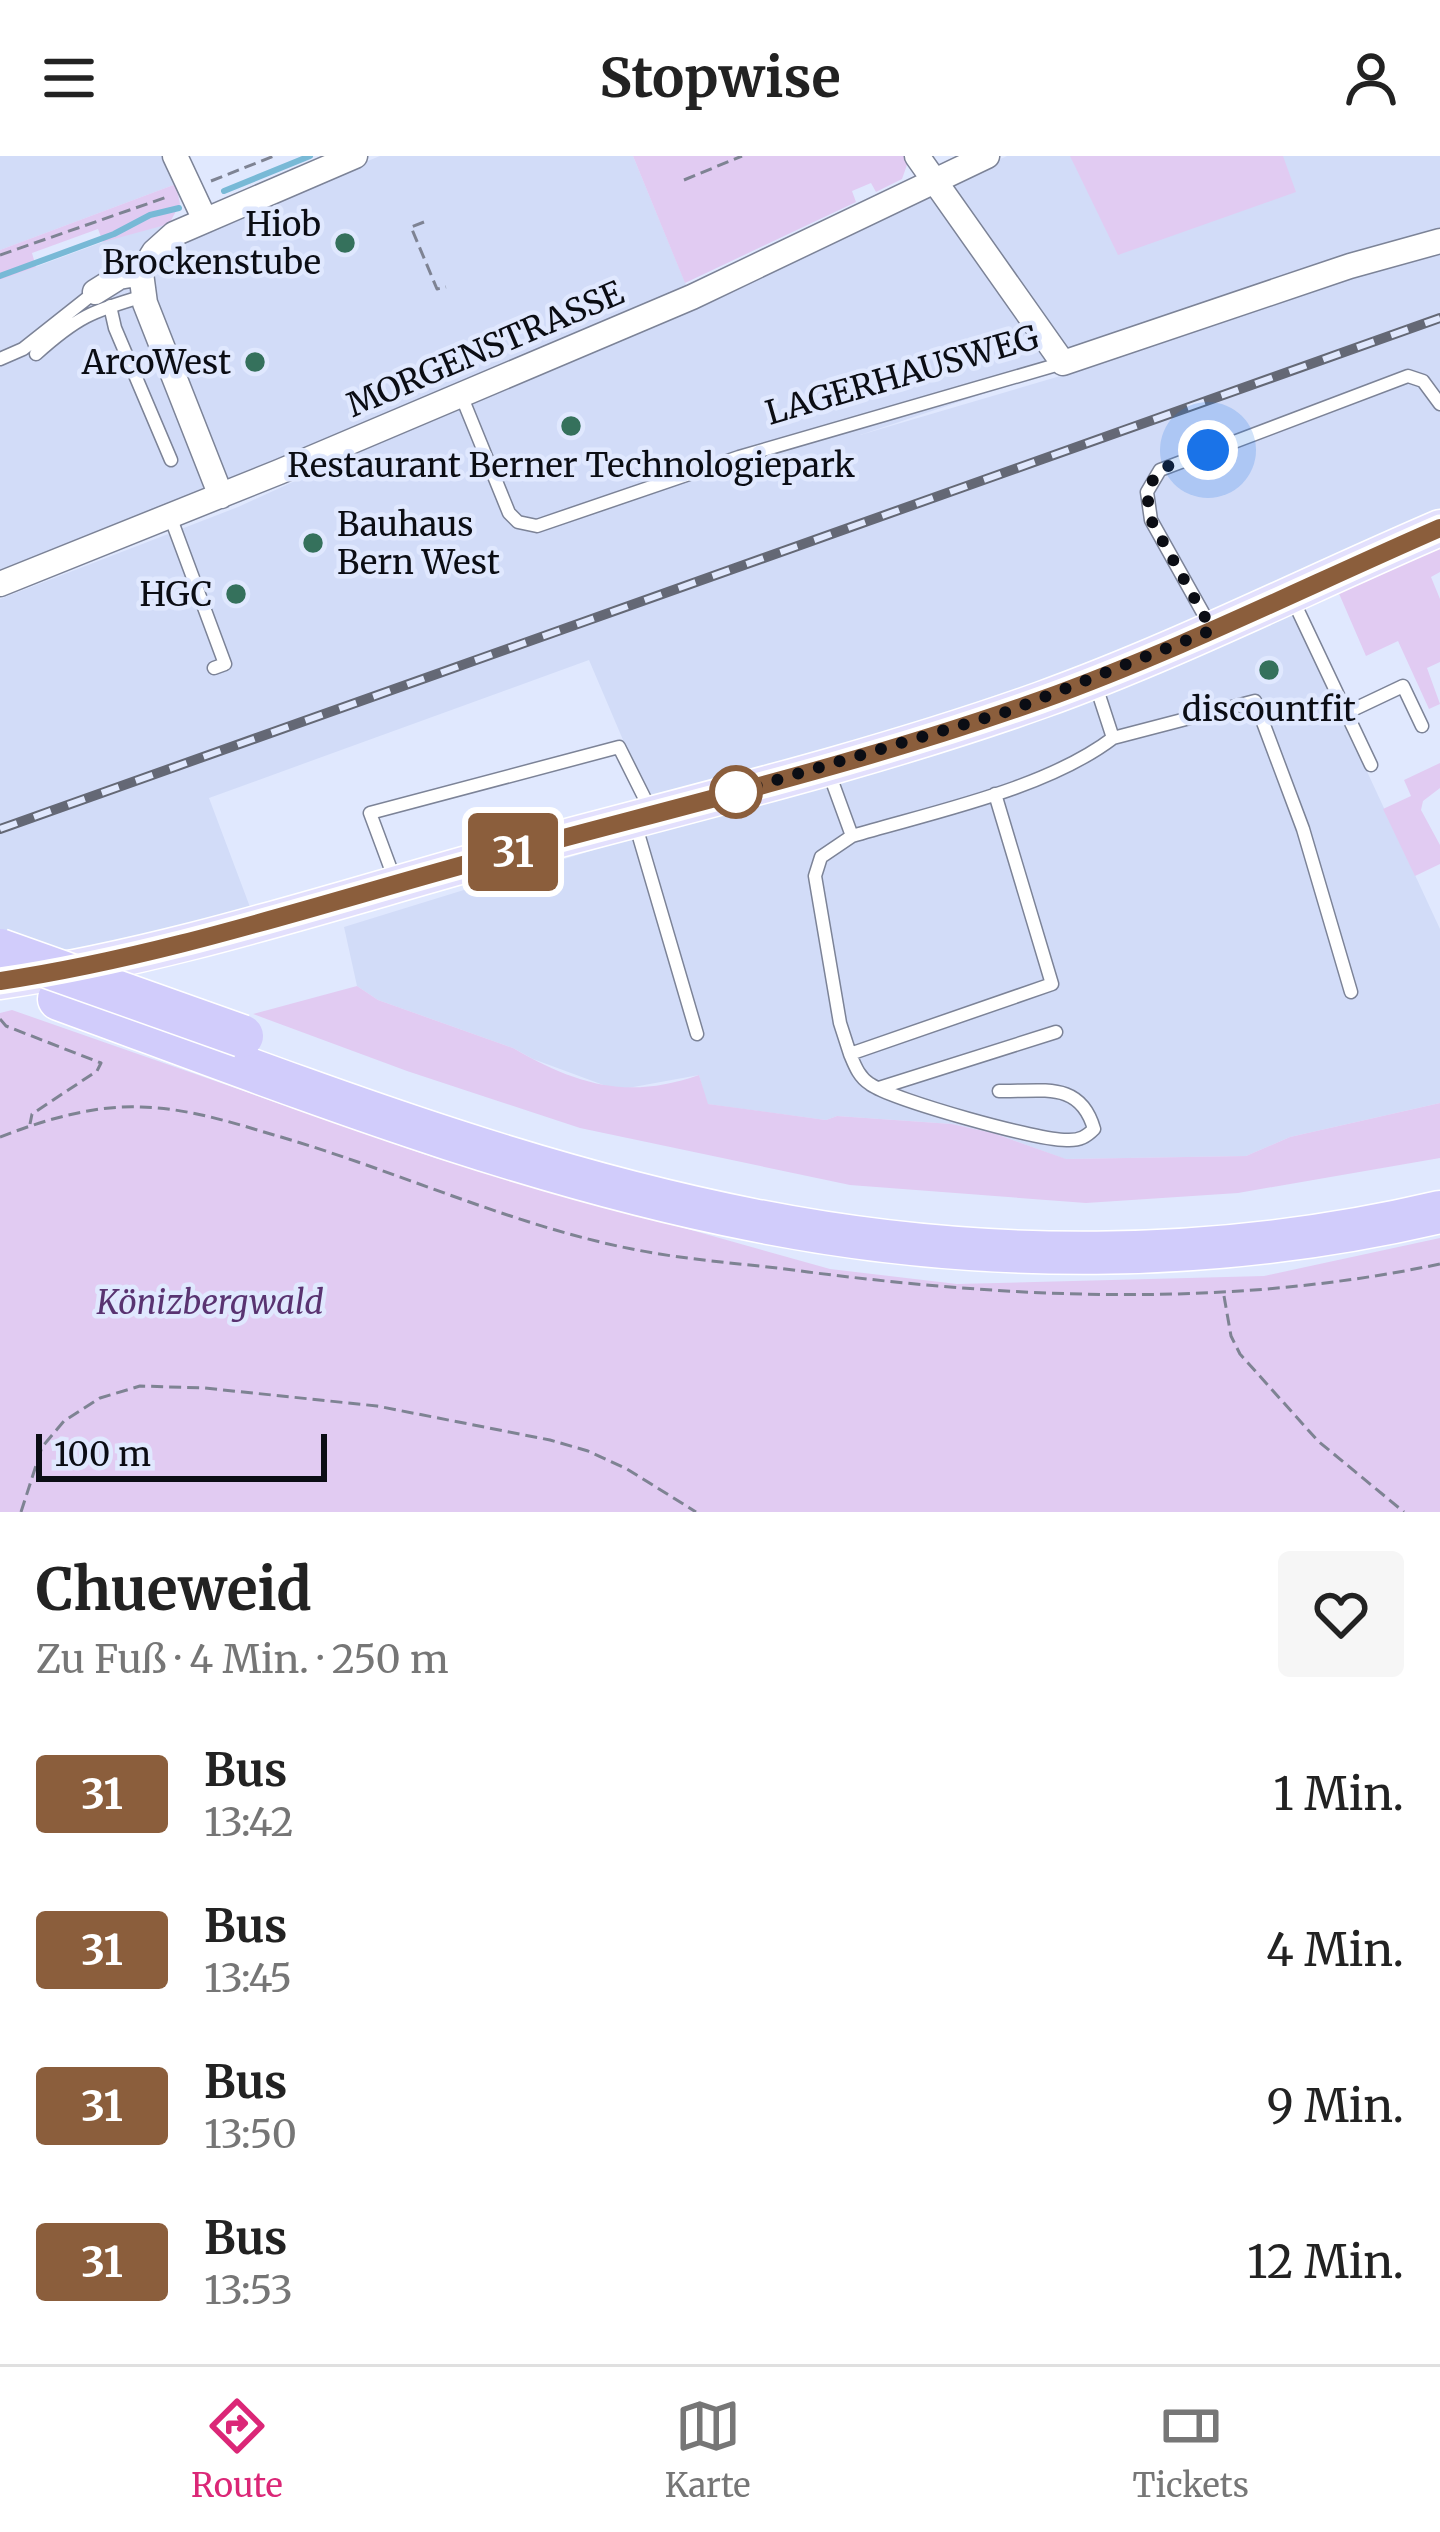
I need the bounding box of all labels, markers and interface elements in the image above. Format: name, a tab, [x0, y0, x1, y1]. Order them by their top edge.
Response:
text: Stopwise	[599, 44, 841, 112]
icon: menu	[36, 45, 102, 111]
icon: person	[1338, 45, 1404, 111]
place label: Hiob Brockenstube	[102, 204, 321, 283]
marker: Hiob Brockenstube	[332, 230, 358, 256]
street label: MORGENSTRASSE	[341, 272, 630, 426]
street label: LAGERHAUSWEG	[761, 316, 1043, 434]
place label: ArcoWest	[81, 342, 231, 383]
marker: ArcoWest	[242, 349, 268, 375]
marker: Restaurant Berner Technologiepark	[558, 413, 584, 439]
your location	[1178, 420, 1238, 480]
place label: Restaurant Berner Technologiepark	[287, 445, 855, 486]
place label: Bauhaus Bern West	[337, 504, 500, 583]
marker: Bauhaus Bern West	[300, 530, 326, 556]
place label: HGC	[139, 574, 212, 615]
marker: HGC	[223, 581, 249, 607]
marker: discountfit	[1256, 657, 1282, 683]
place label: discountfit	[1182, 689, 1356, 730]
unlabelled marker	[711, 767, 761, 817]
line badge: 31	[459, 813, 567, 891]
text: 31	[492, 826, 534, 878]
park label: Könizbergwald	[96, 1282, 323, 1323]
scale bar	[36, 1428, 327, 1481]
text: 100 m	[54, 1434, 151, 1475]
button: heart	[1278, 1551, 1404, 1677]
text: Chueweid	[36, 1554, 312, 1626]
text: Zu Fuß · 4 Min. · 250 m	[36, 1635, 449, 1684]
text: Bus	[204, 1742, 287, 1798]
text: 1 Min.	[1273, 1766, 1404, 1822]
text: 31	[81, 1768, 123, 1820]
text: 13:42	[204, 1798, 294, 1847]
text: Bus	[204, 1898, 287, 1954]
text: 4 Min.	[1266, 1922, 1404, 1978]
text: 31	[81, 1924, 123, 1976]
text: 13:45	[204, 1954, 292, 2003]
text: Bus	[204, 2054, 287, 2110]
text: 9 Min.	[1266, 2078, 1404, 2134]
text: 31	[81, 2080, 123, 2132]
text: 13:50	[204, 2110, 297, 2159]
text: Bus	[204, 2210, 287, 2266]
text: 12 Min.	[1247, 2234, 1404, 2290]
text: 31	[81, 2236, 123, 2288]
text: 13:53	[204, 2266, 293, 2315]
tab: Route	[191, 2393, 283, 2506]
tab: Karte	[665, 2393, 751, 2506]
tab: Tickets	[1133, 2393, 1249, 2506]

